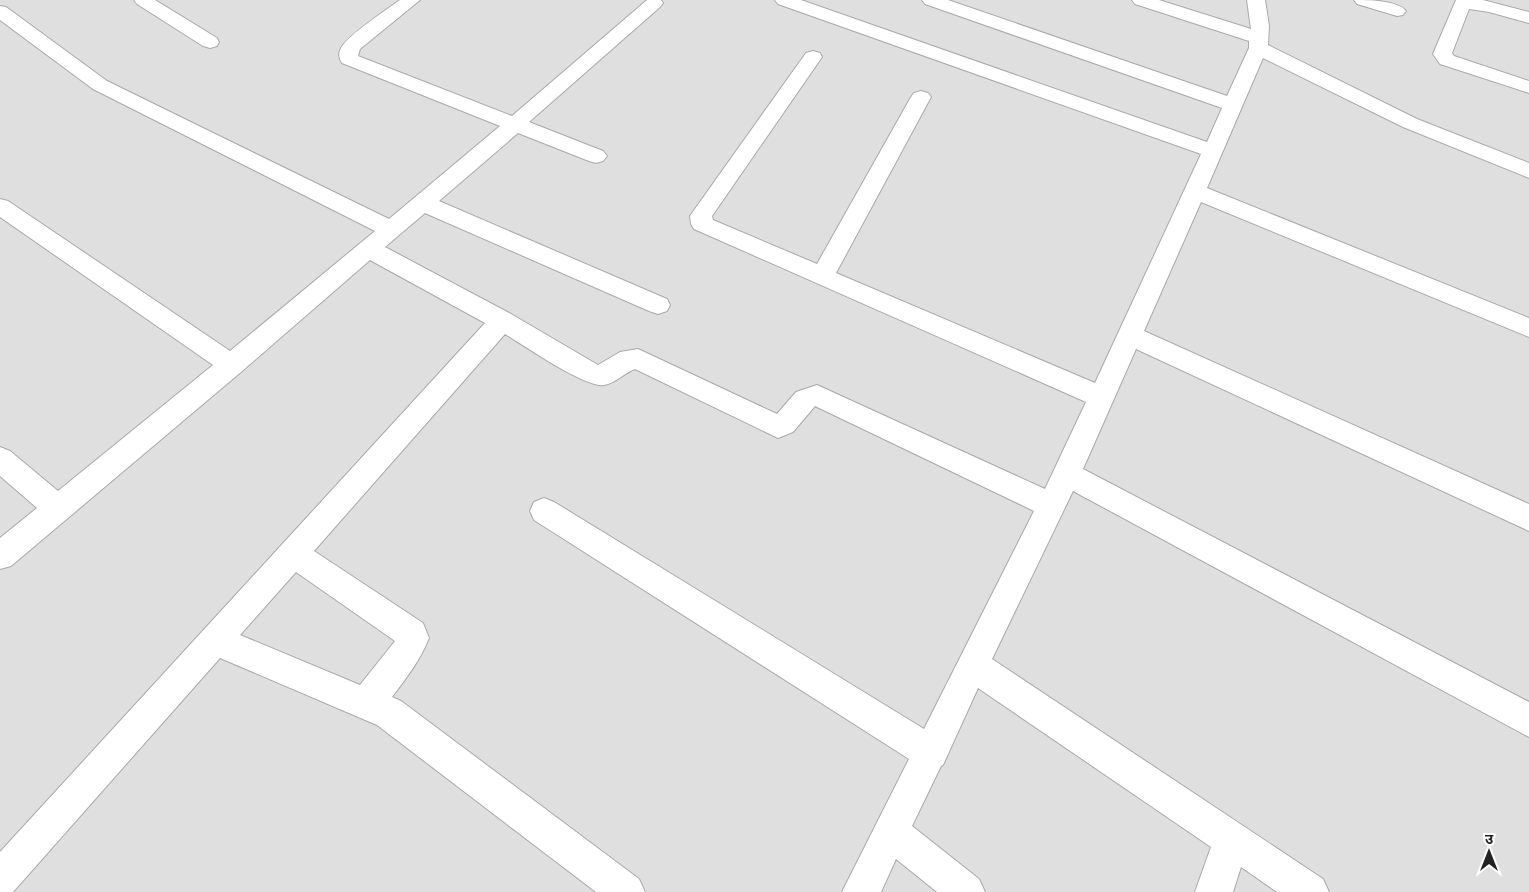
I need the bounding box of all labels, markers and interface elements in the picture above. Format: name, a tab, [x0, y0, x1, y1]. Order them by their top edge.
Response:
north arrow	[1464, 827, 1514, 877]
text: उ	[1485, 831, 1494, 848]

